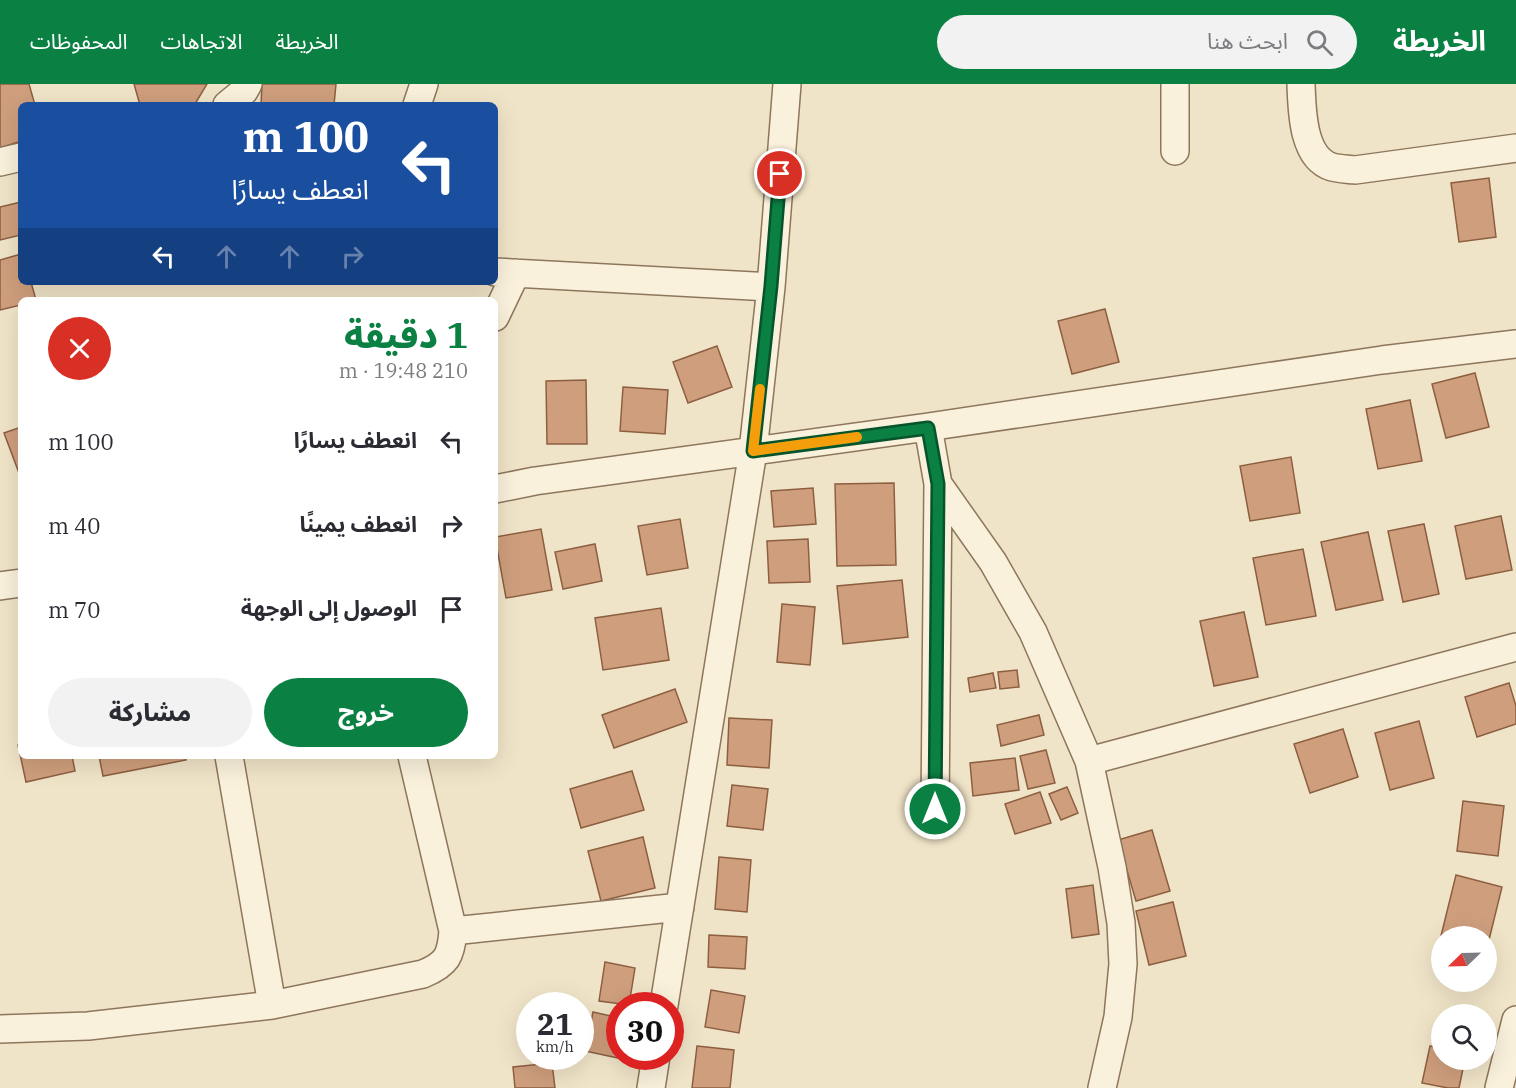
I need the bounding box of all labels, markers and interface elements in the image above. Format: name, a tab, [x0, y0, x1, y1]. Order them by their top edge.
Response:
search box	[937, 15, 1357, 69]
text: الخريطة	[1393, 22, 1486, 59]
text: ابحث هنا	[1207, 26, 1288, 55]
icon: search	[1303, 26, 1336, 59]
text: المحفوظات	[30, 27, 127, 55]
text: الاتجاهات	[160, 27, 242, 55]
text: الخريطة	[275, 27, 338, 55]
text: 100 m	[243, 109, 369, 164]
icon: left	[390, 126, 468, 204]
pin	[754, 148, 805, 199]
icon: arrive	[763, 157, 796, 190]
text: انعطف يسارًا	[232, 171, 369, 206]
icon: left	[147, 240, 180, 273]
icon: ahead	[210, 240, 243, 273]
icon: ahead	[273, 240, 306, 273]
icon: right	[336, 240, 369, 273]
text: 1 دقيقة	[344, 311, 468, 358]
button: close	[48, 317, 111, 380]
text: 210 m · 19:48	[339, 357, 468, 384]
text: انعطف يسارًا	[294, 425, 417, 454]
icon: left	[435, 425, 468, 458]
text: 100 m	[48, 427, 114, 456]
text: انعطف يمينًا	[299, 509, 417, 538]
icon: right	[435, 509, 468, 542]
text: 40 m	[48, 511, 100, 540]
text: الوصول إلى الوجهة	[241, 593, 417, 622]
icon: arrive	[435, 593, 468, 626]
text: 70 m	[48, 595, 100, 624]
button: مشاركة	[48, 678, 252, 747]
button: خروج	[264, 678, 468, 747]
position arrow	[903, 777, 967, 841]
north arrow	[1431, 926, 1497, 992]
map controls	[1431, 926, 1497, 1070]
speed limit sign: 30	[606, 992, 684, 1070]
text: 21	[537, 1004, 573, 1043]
button: search	[1431, 1004, 1497, 1070]
text: km/h	[536, 1037, 574, 1056]

